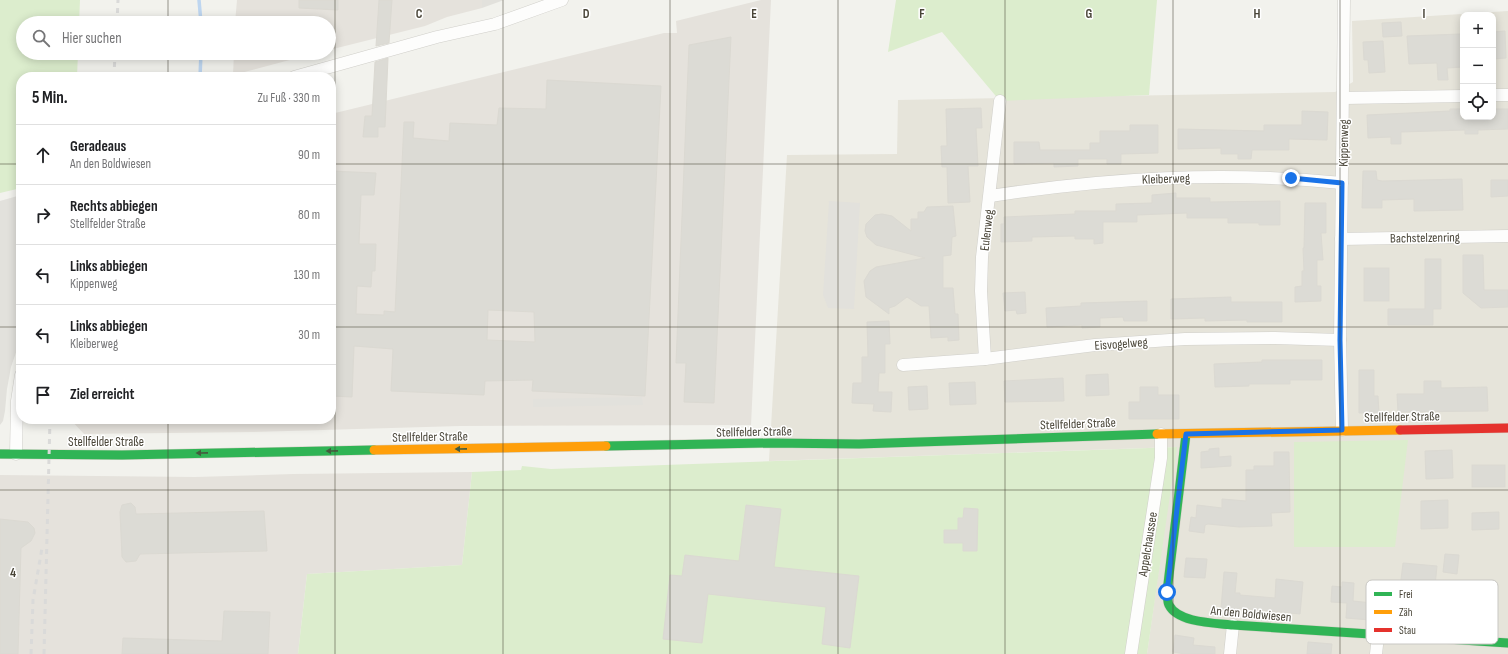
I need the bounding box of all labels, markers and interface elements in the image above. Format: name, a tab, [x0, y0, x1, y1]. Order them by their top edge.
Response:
text: C	[416, 6, 423, 22]
text: D	[583, 6, 590, 22]
text: E	[751, 6, 757, 22]
text: F	[919, 6, 925, 22]
text: G	[1086, 6, 1093, 22]
text: H	[1254, 6, 1261, 22]
text: I	[1423, 6, 1426, 22]
map controls	[1460, 12, 1496, 120]
button: +	[1460, 12, 1496, 48]
search box	[16, 16, 336, 60]
icon: search	[30, 27, 52, 49]
text: Hier suchen	[62, 29, 122, 48]
button: −	[1460, 48, 1496, 84]
button: locate	[1460, 84, 1496, 120]
text: 5 Min.	[32, 88, 68, 108]
text: Zu Fuß · 330 m	[258, 90, 320, 106]
street label: Kippenweg	[1336, 119, 1352, 167]
text: Geradeaus	[70, 137, 126, 156]
icon: ahead	[32, 144, 54, 166]
text: 90 m	[298, 147, 320, 163]
text: An den Boldwiesen	[70, 156, 151, 172]
route end	[1282, 169, 1300, 187]
street label: Kleiberweg	[1142, 170, 1190, 188]
text: Rechts abbiegen	[70, 197, 158, 216]
icon: right	[32, 204, 54, 226]
text: 80 m	[298, 207, 320, 223]
street label: Eulenweg	[977, 208, 997, 252]
text: Stellfelder Straße	[70, 216, 146, 232]
street label: Bachstelzenring	[1390, 229, 1460, 247]
text: Links abbiegen	[70, 257, 148, 276]
icon: left	[32, 264, 54, 286]
text: 130 m	[294, 267, 320, 283]
text: Kippenweg	[70, 276, 118, 292]
text: Links abbiegen	[70, 317, 148, 336]
icon: left	[32, 324, 54, 346]
text: 30 m	[298, 327, 320, 343]
street label: Eisvogelweg	[1094, 334, 1148, 354]
text: Kleiberweg	[70, 336, 118, 352]
icon: arrive	[32, 384, 54, 406]
text: Ziel erreicht	[70, 385, 134, 404]
street label: Stellfelder Straße	[1364, 408, 1440, 426]
street label: Stellfelder Straße	[1040, 415, 1116, 433]
street label: Stellfelder Straße	[716, 423, 792, 441]
street label: Stellfelder Straße	[392, 428, 468, 446]
street label: Stellfelder Straße	[68, 434, 144, 450]
one-way arrow	[454, 446, 467, 452]
one-way arrow	[325, 448, 338, 454]
one-way arrow	[195, 450, 208, 456]
street label: Appelchaussee	[1135, 511, 1161, 579]
text: 4	[10, 565, 16, 581]
legend	[1366, 580, 1498, 644]
route start	[1158, 583, 1176, 601]
text: Frei	[1399, 588, 1413, 601]
street label: An den Boldwiesen	[1209, 602, 1292, 626]
text: Zäh	[1399, 606, 1413, 619]
text: Stau	[1399, 624, 1416, 637]

